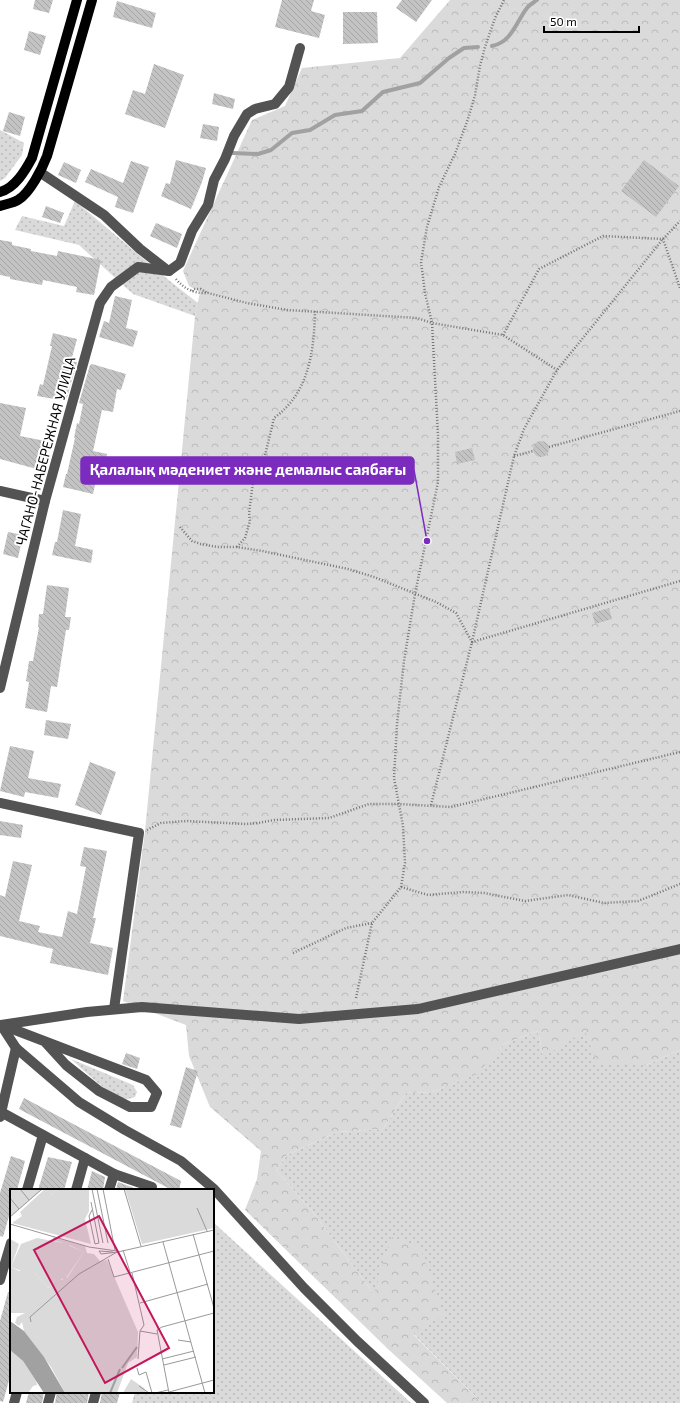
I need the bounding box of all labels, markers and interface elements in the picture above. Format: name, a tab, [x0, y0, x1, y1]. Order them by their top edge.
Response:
scale bar	[544, 8, 639, 34]
text: 50 m	[550, 14, 577, 28]
street label: ЧАГАНО-НАБЕРЕЖНАЯ УЛИЦА	[12, 355, 78, 547]
callout: Қалалық мәдениет және демалыс саябағы	[81, 457, 414, 484]
text: Қалалық мәдениет және демалыс саябағы	[90, 460, 406, 478]
inset map	[10, 1189, 214, 1393]

